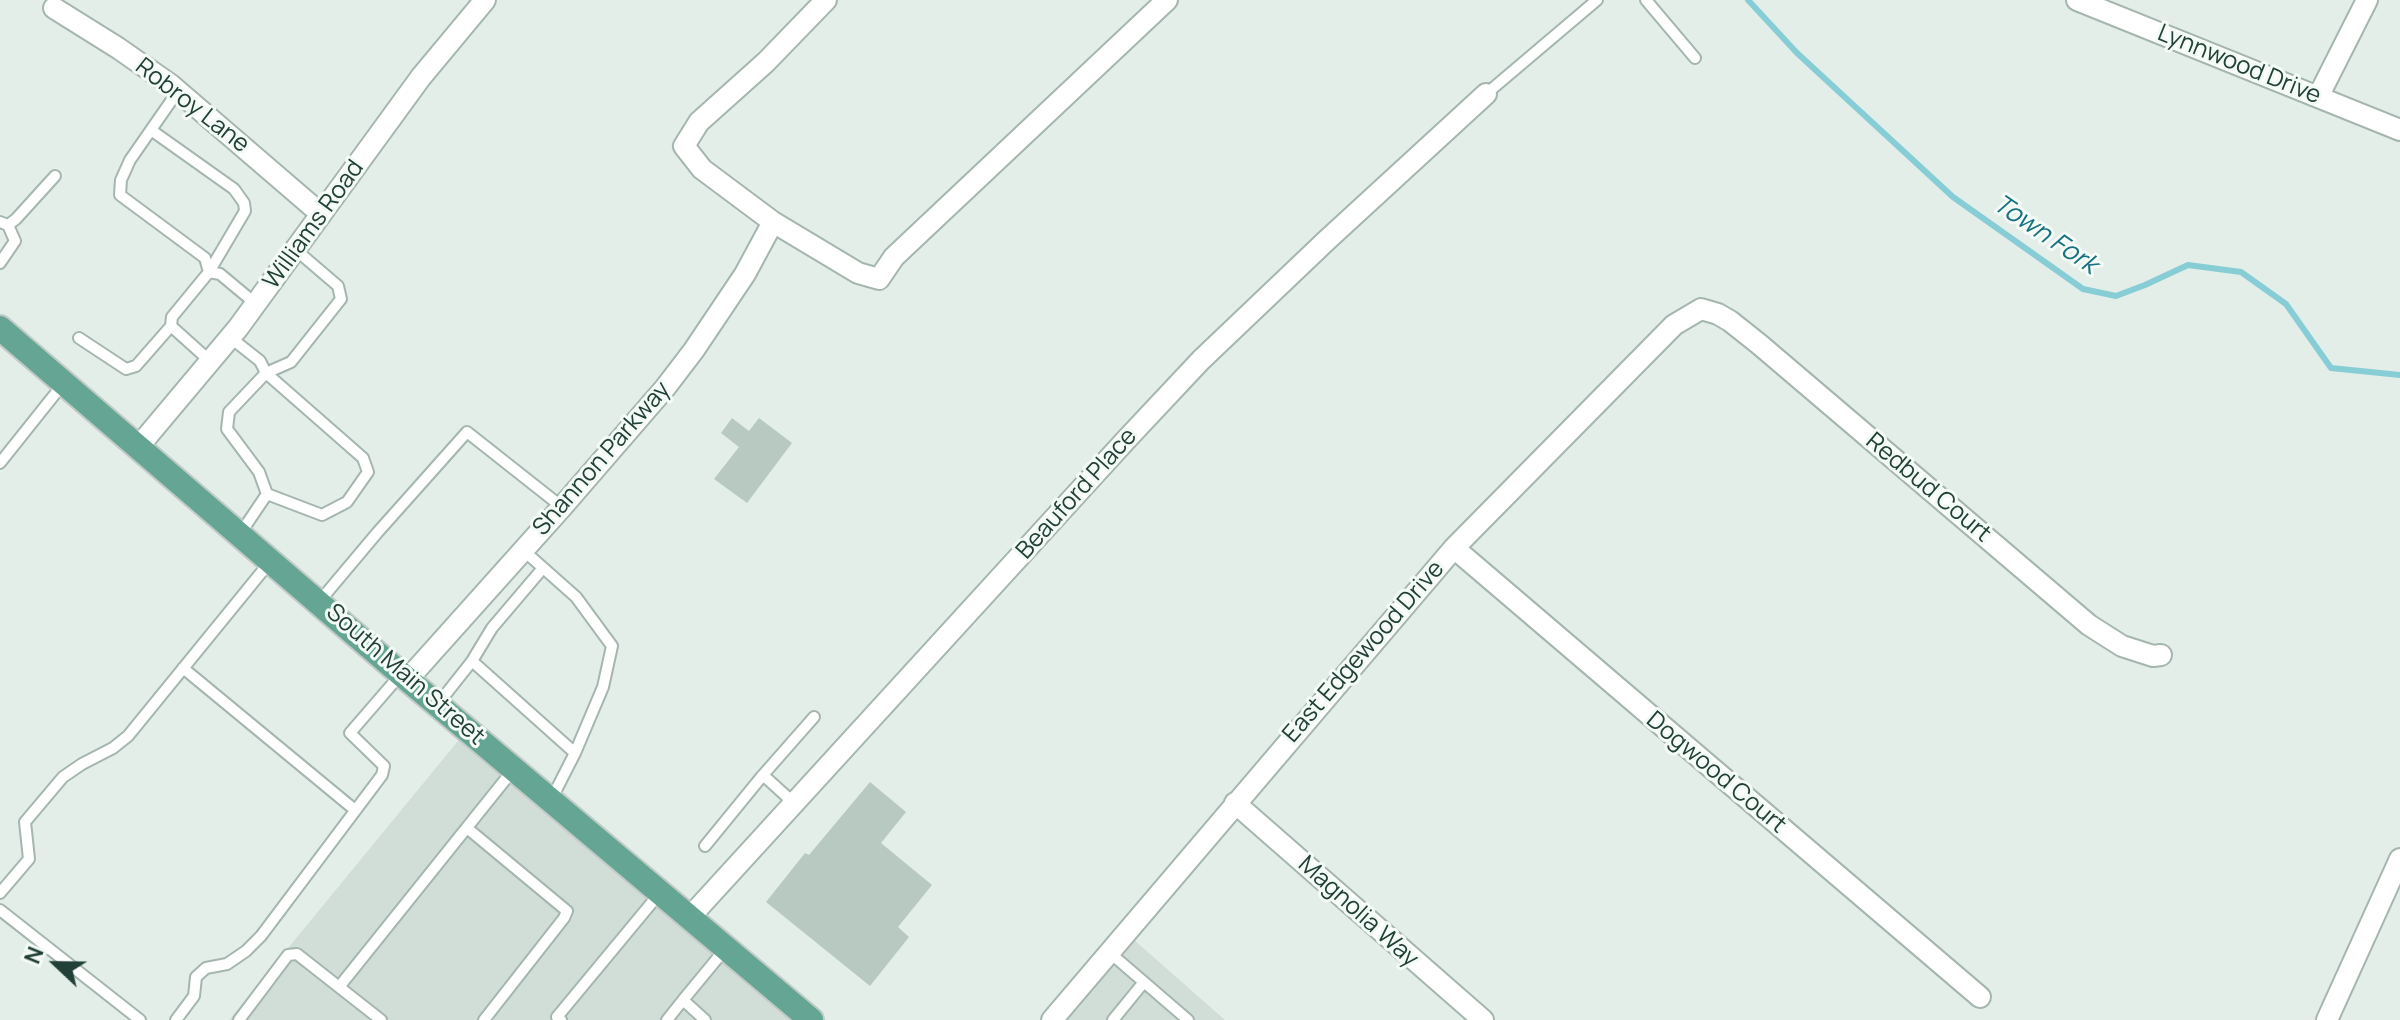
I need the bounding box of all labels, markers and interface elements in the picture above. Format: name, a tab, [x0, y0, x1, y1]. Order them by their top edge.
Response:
street label: Lynnwood Drive	[2153, 19, 2325, 111]
street label: Robroy Lane	[129, 53, 255, 159]
street label: Williams Road	[258, 155, 370, 295]
water label: Town Fork	[1987, 189, 2103, 281]
street label: Shannon Parkway	[527, 376, 677, 542]
street label: Beauford Place	[1011, 423, 1143, 565]
street label: Redbud Court	[1859, 427, 1997, 549]
street label: East Edgewood Drive	[1277, 555, 1451, 749]
street label: South Main Street	[320, 598, 490, 752]
street label: Dogwood Court	[1640, 706, 1792, 840]
street label: Magnolia Way	[1292, 850, 1424, 974]
north arrow	[16, 924, 96, 1004]
text: N	[17, 942, 51, 968]

